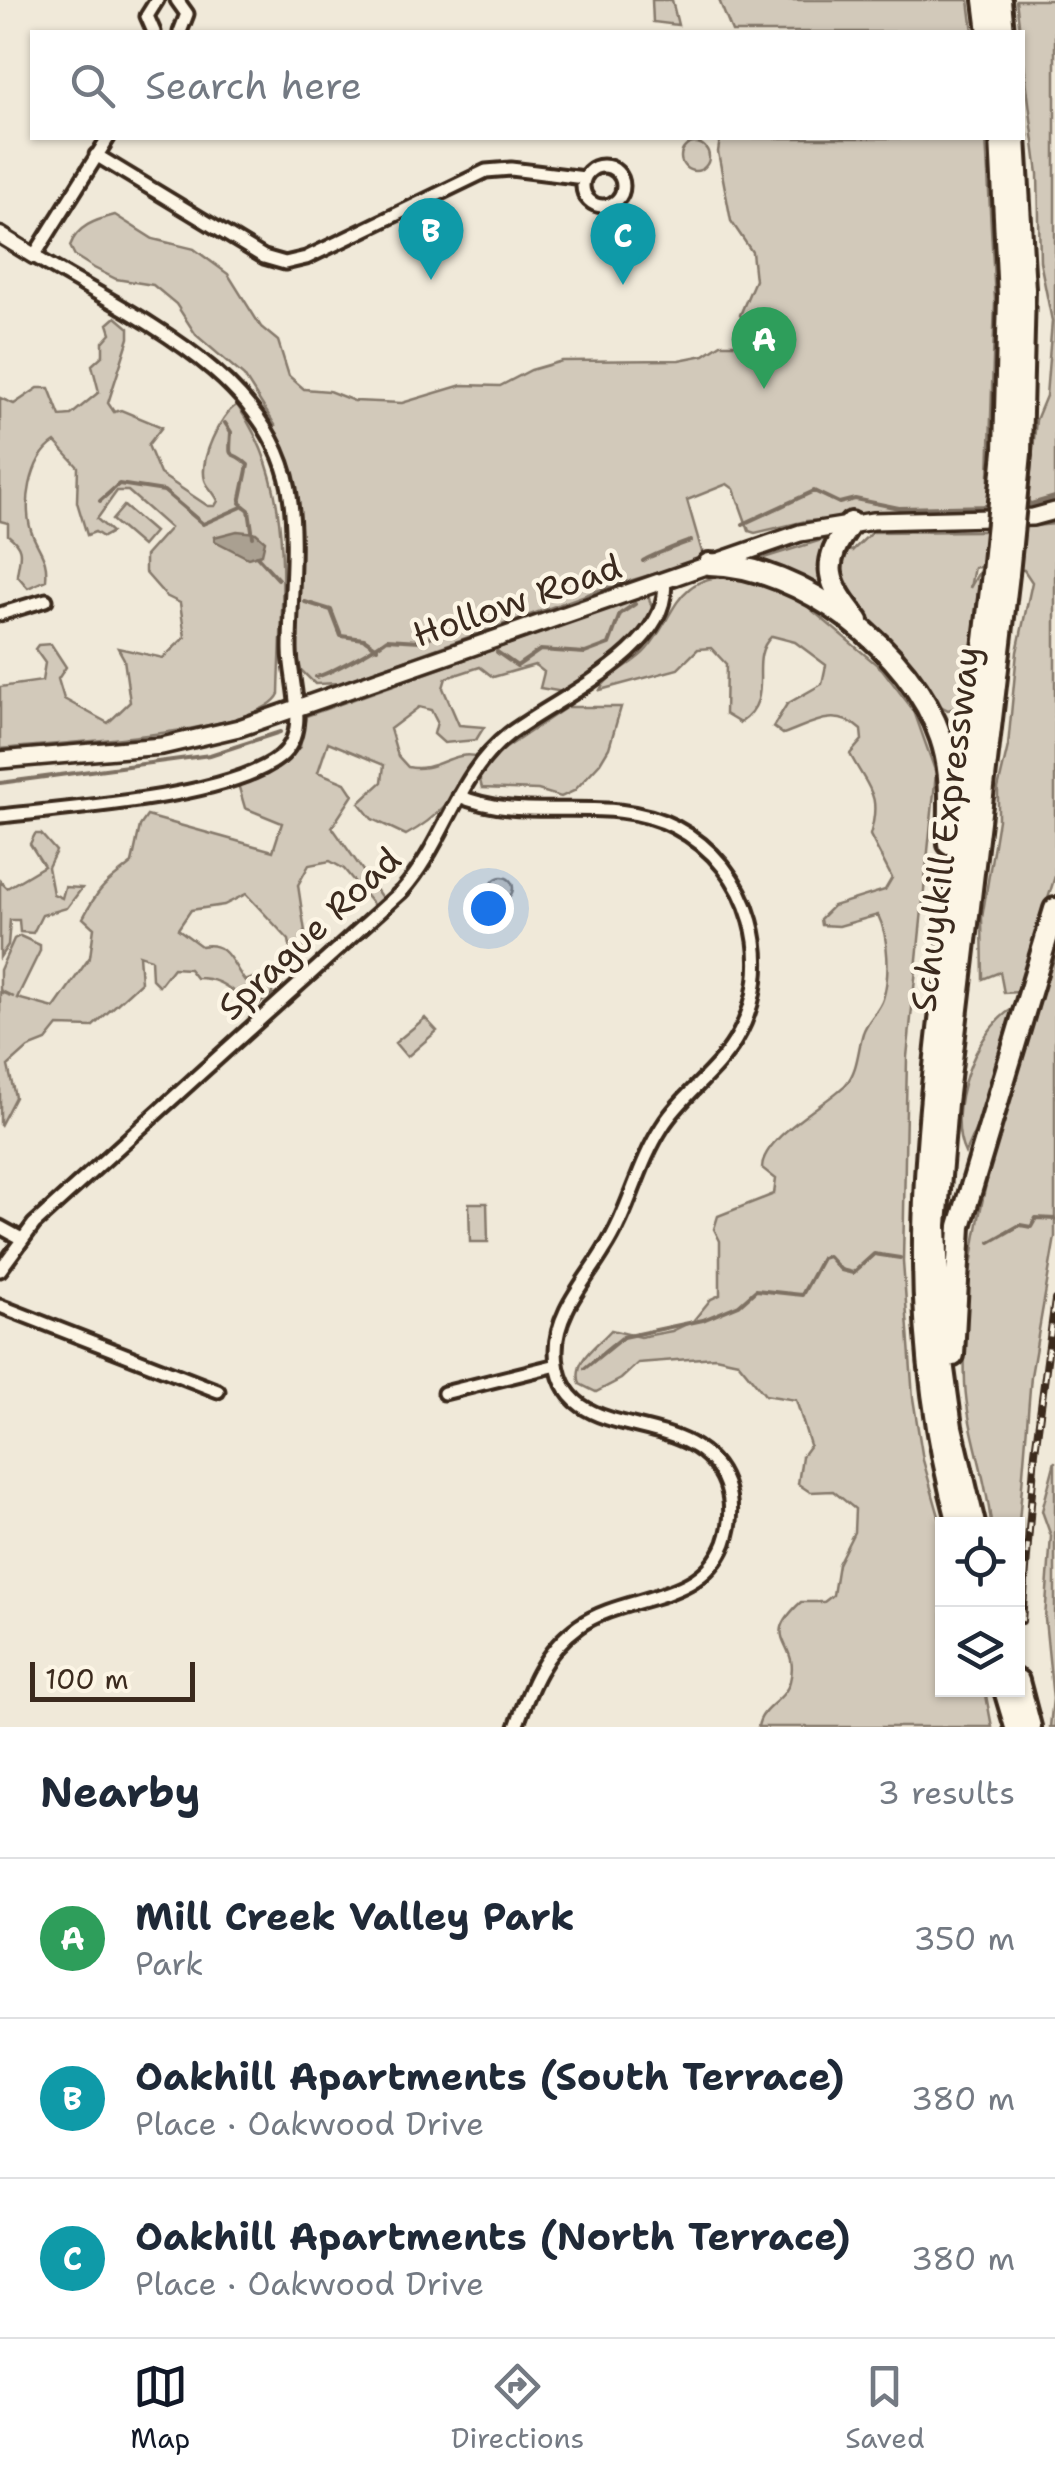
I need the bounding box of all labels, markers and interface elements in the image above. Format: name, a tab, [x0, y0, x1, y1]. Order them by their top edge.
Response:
search box	[30, 30, 1025, 140]
icon: search	[65, 58, 120, 113]
text: Search here	[145, 60, 362, 111]
pin: B	[398, 198, 464, 280]
pin: C	[590, 202, 656, 285]
pin: A	[732, 306, 796, 389]
street label: Hollow Road	[406, 542, 628, 658]
street label: Schuylkill Expressway	[899, 644, 991, 1014]
street label: Sprague Road	[207, 836, 411, 1030]
your location	[463, 883, 514, 934]
map controls	[935, 1517, 1025, 1697]
button: locate	[935, 1517, 1025, 1607]
button: layers	[935, 1607, 1025, 1697]
scale bar	[30, 1657, 195, 1702]
text: 100 m	[45, 1660, 129, 1698]
text: Nearby	[40, 1764, 200, 1820]
text: 3 results	[878, 1771, 1015, 1814]
text: Mill Creek Valley Park	[135, 1891, 575, 1942]
text: A	[60, 1917, 85, 1960]
text: 350 m	[913, 1917, 1015, 1960]
text: Park	[135, 1942, 204, 1985]
text: Oakhill Apartments (South Terrace)	[135, 2051, 845, 2102]
text: B	[63, 2077, 82, 2120]
text: 380 m	[911, 2077, 1015, 2120]
text: Place · Oakwood Drive	[135, 2102, 484, 2145]
text: Oakhill Apartments (North Terrace)	[135, 2211, 850, 2262]
text: C	[63, 2237, 82, 2280]
text: 380 m	[911, 2237, 1015, 2280]
text: Place · Oakwood Drive	[135, 2262, 484, 2305]
tab: Map	[130, 2359, 190, 2457]
tab: Directions	[451, 2359, 584, 2457]
tab: Saved	[845, 2359, 925, 2457]

